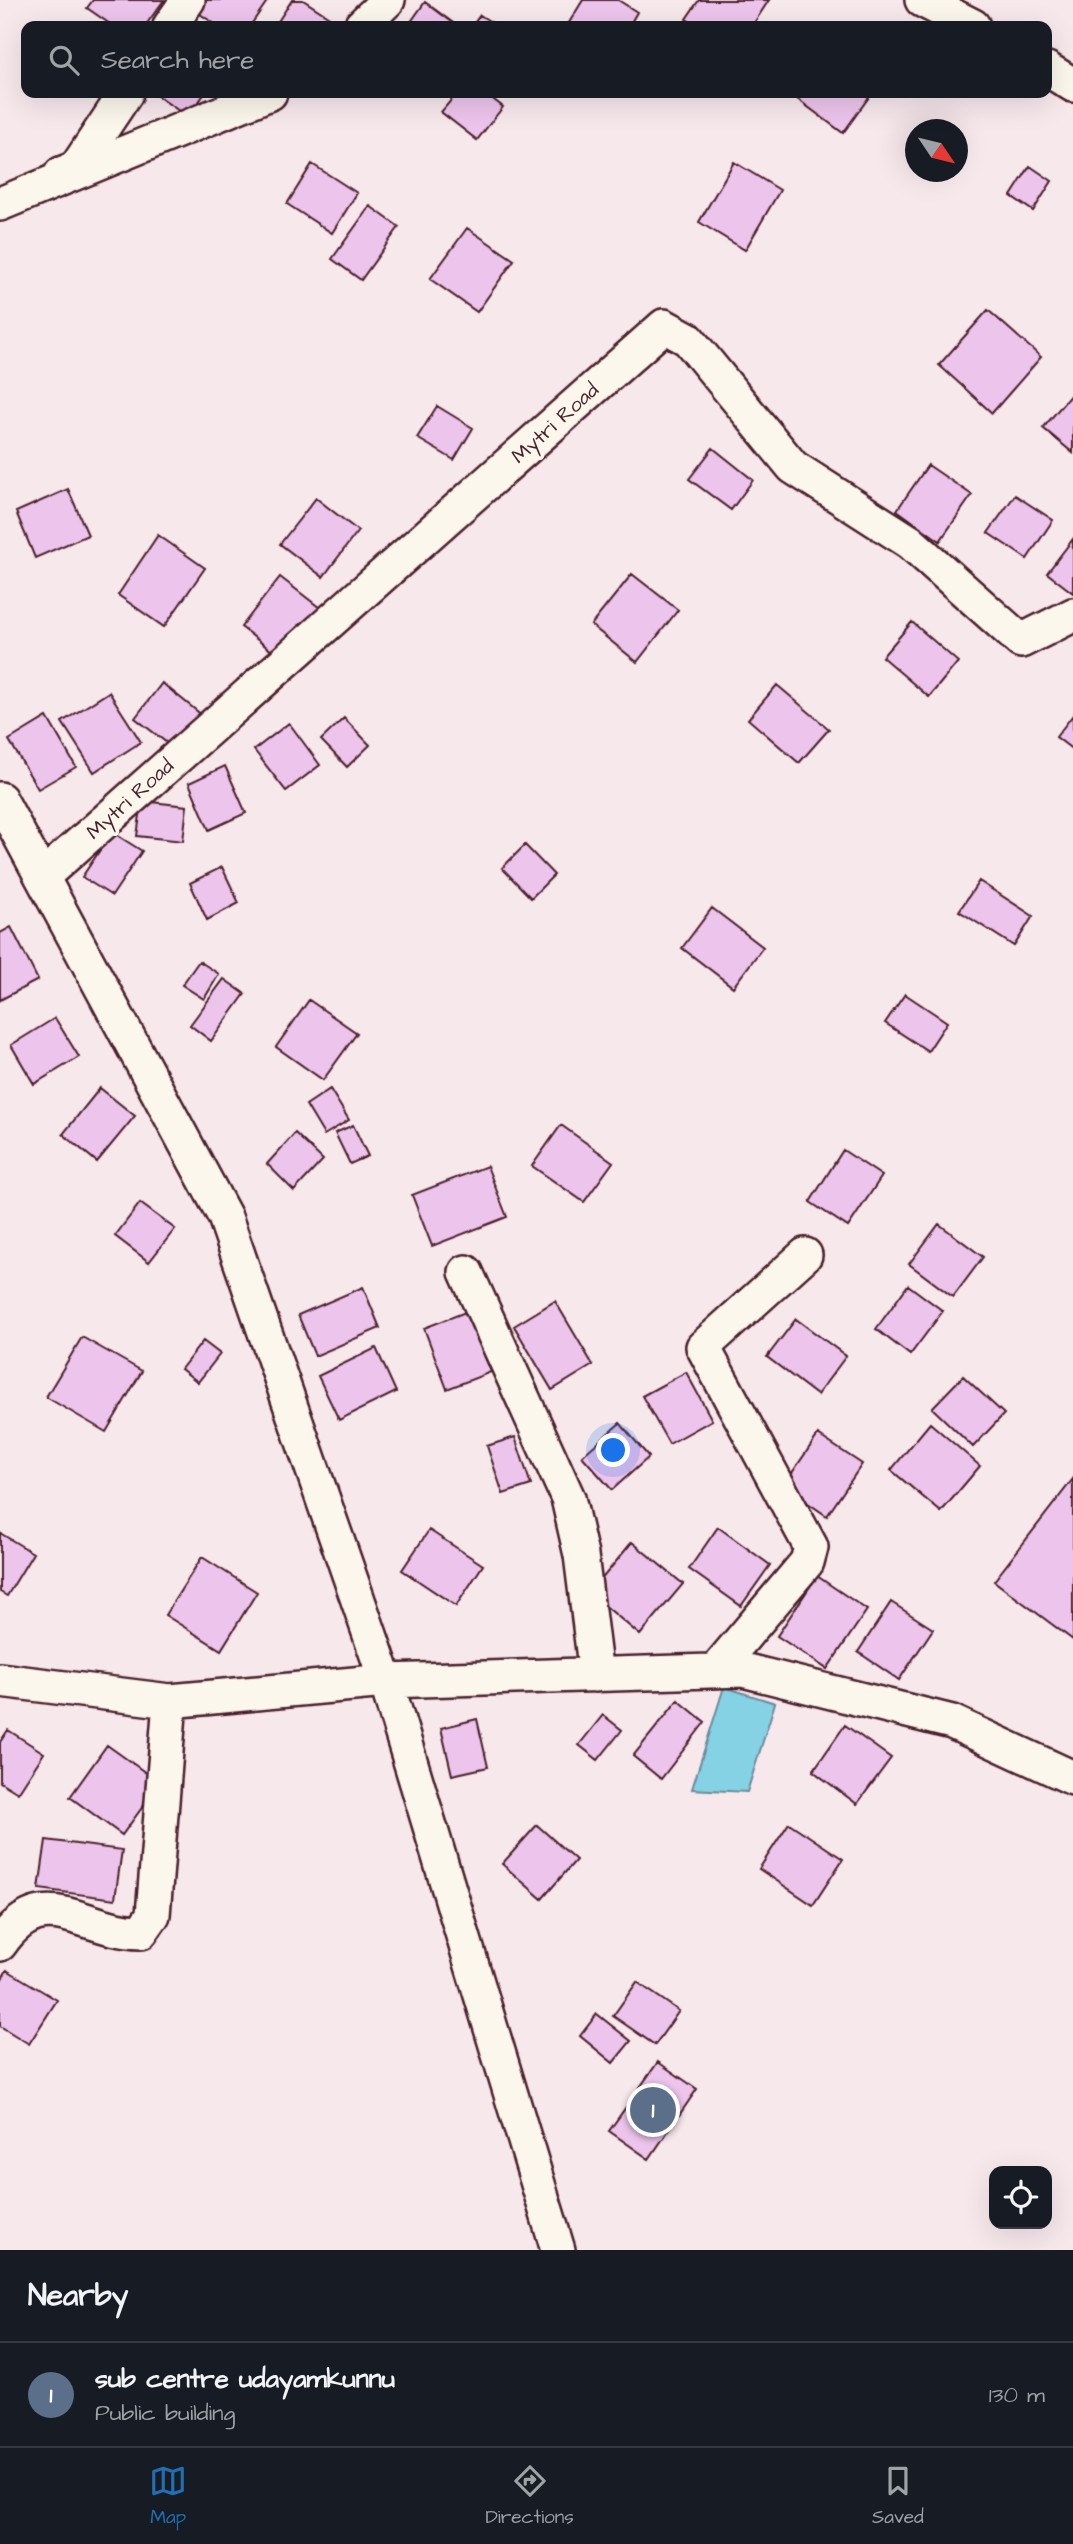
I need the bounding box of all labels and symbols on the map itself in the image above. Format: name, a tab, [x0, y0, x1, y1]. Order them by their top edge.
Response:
north arrow	[905, 119, 968, 182]
street label: Mytri Road	[505, 376, 607, 472]
street label: Mytri Road	[80, 752, 182, 848]
your location	[596, 1433, 630, 1467]
pin: 1	[630, 2084, 676, 2136]

